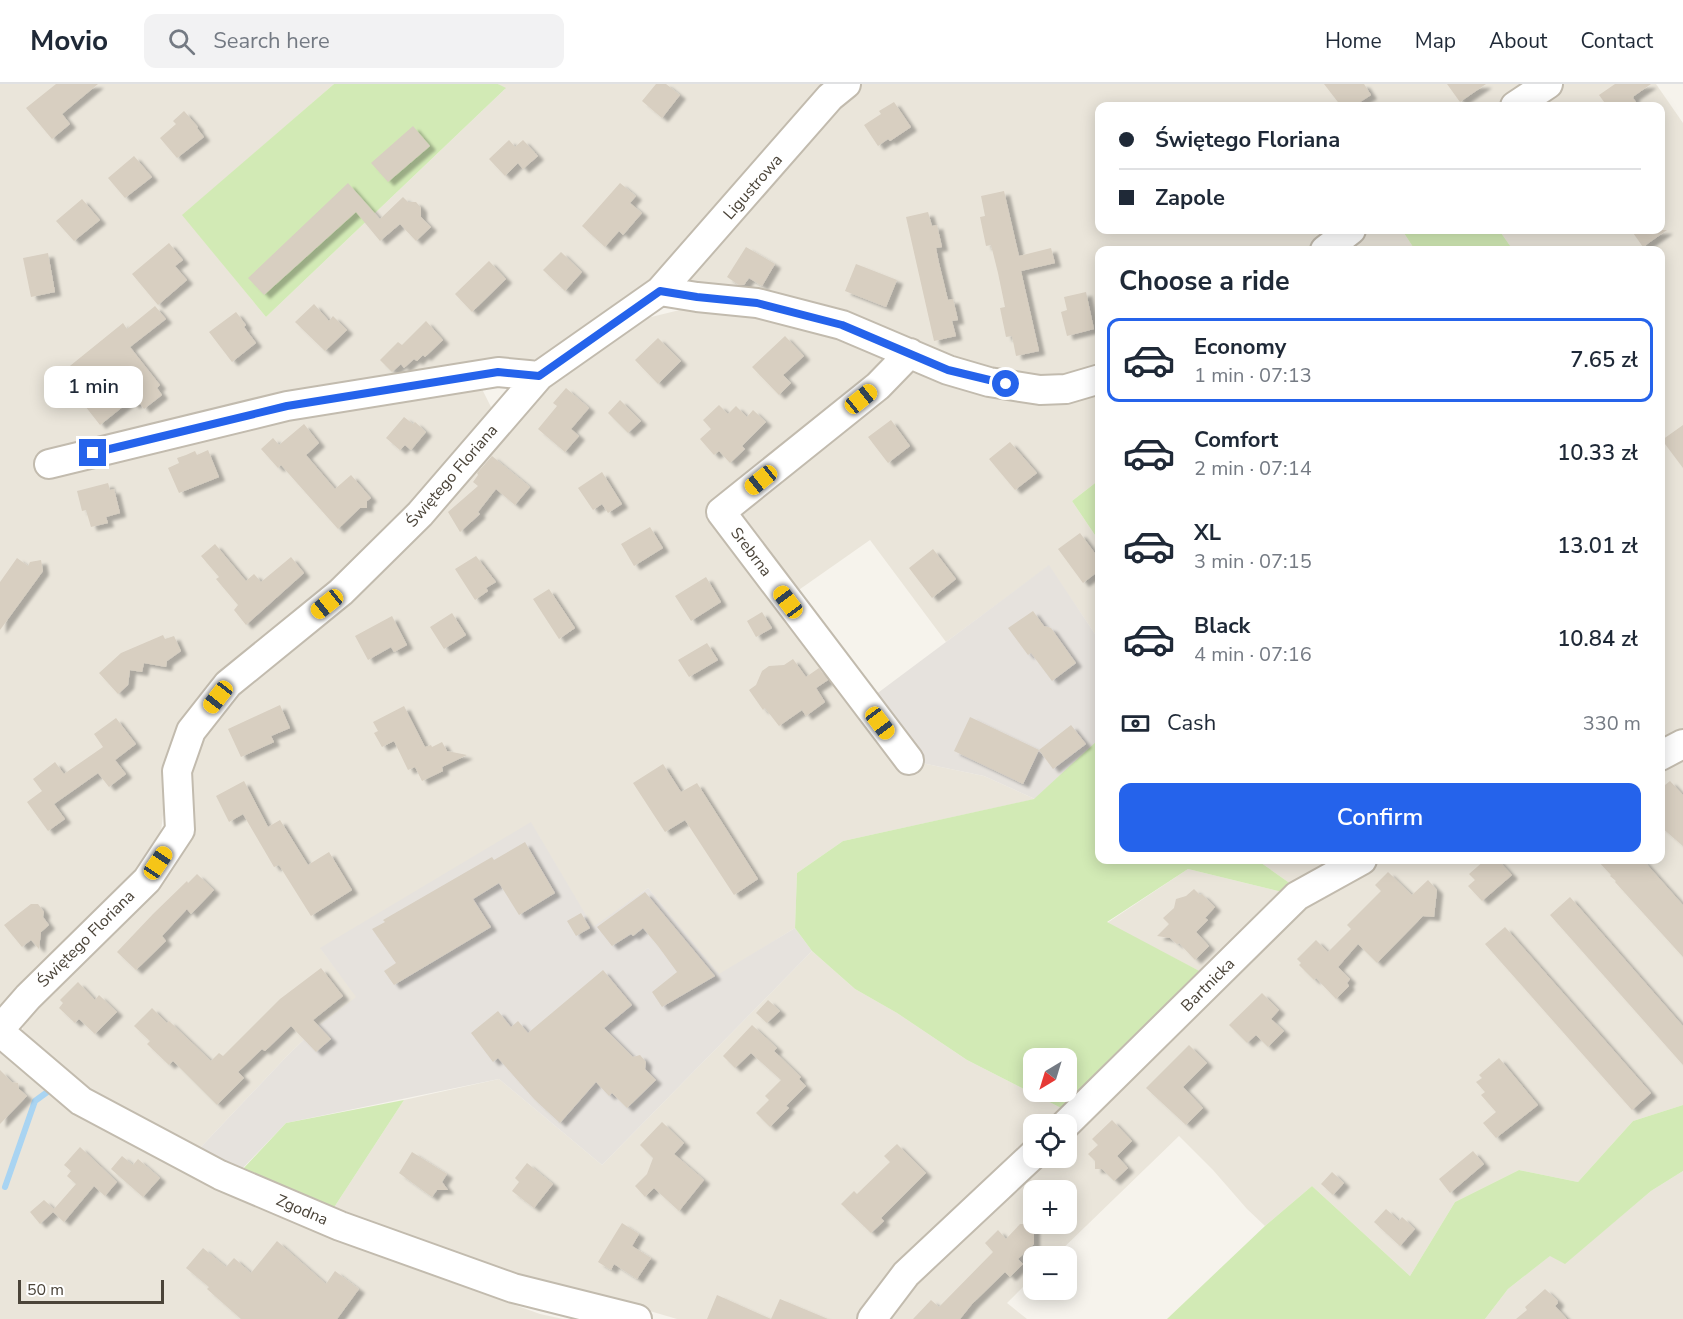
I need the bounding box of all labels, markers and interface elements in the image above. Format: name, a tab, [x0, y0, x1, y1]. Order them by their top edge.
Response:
search box	[144, 14, 564, 68]
text: Movio	[30, 22, 108, 60]
icon: search	[165, 25, 198, 58]
text: Search here	[213, 26, 330, 56]
text: Home	[1325, 27, 1382, 55]
text: Map	[1415, 27, 1456, 55]
text: About	[1489, 27, 1547, 55]
text: Contact	[1580, 27, 1653, 55]
text: Świętego Floriana	[1155, 125, 1340, 155]
street label: Ligustrowa	[718, 150, 788, 224]
text: Zapole	[1155, 183, 1225, 213]
text: Choose a ride	[1119, 263, 1290, 300]
text: Economy	[1194, 332, 1286, 362]
icon: car	[1122, 333, 1176, 387]
text: 7.65 zł	[1570, 345, 1638, 375]
text: 1 min · 07:13	[1194, 362, 1312, 389]
callout: 1 min	[44, 366, 142, 408]
route start	[992, 370, 1019, 397]
text: 1 min	[68, 373, 119, 400]
car	[841, 381, 881, 417]
street label: Świętego Floriana	[401, 420, 503, 532]
text: Comfort	[1194, 425, 1278, 455]
icon: car	[1122, 426, 1176, 480]
text: 10.33 zł	[1557, 438, 1638, 468]
route end	[79, 439, 106, 466]
text: 2 min · 07:14	[1194, 455, 1312, 482]
car	[741, 462, 781, 498]
text: XL	[1194, 518, 1221, 548]
icon: car	[1122, 519, 1176, 573]
street label: Srebrna	[725, 523, 777, 581]
text: 13.01 zł	[1557, 531, 1638, 561]
text: 3 min · 07:15	[1194, 548, 1312, 575]
car	[770, 582, 806, 622]
car	[307, 586, 347, 622]
text: Black	[1194, 611, 1250, 641]
icon: car	[1122, 612, 1176, 666]
text: 10.84 zł	[1557, 624, 1638, 654]
text: 4 min · 07:16	[1194, 641, 1312, 668]
car	[200, 677, 236, 717]
car	[862, 703, 898, 743]
icon: cash	[1119, 707, 1152, 740]
text: Cash	[1167, 708, 1216, 738]
text: 330 m	[1583, 710, 1641, 737]
button: Confirm	[1119, 783, 1641, 852]
car	[140, 843, 176, 883]
street label: Świętego Floriana	[32, 885, 140, 993]
street label: Bartnicka	[1176, 953, 1240, 1017]
north arrow	[1023, 1048, 1077, 1102]
map controls	[1023, 1048, 1077, 1300]
button: locate	[1023, 1114, 1077, 1168]
button: +	[1023, 1180, 1077, 1234]
street label: Zgodna	[273, 1189, 331, 1231]
button: −	[1023, 1246, 1077, 1300]
scale bar	[18, 1277, 164, 1304]
text: 50 m	[27, 1279, 64, 1301]

